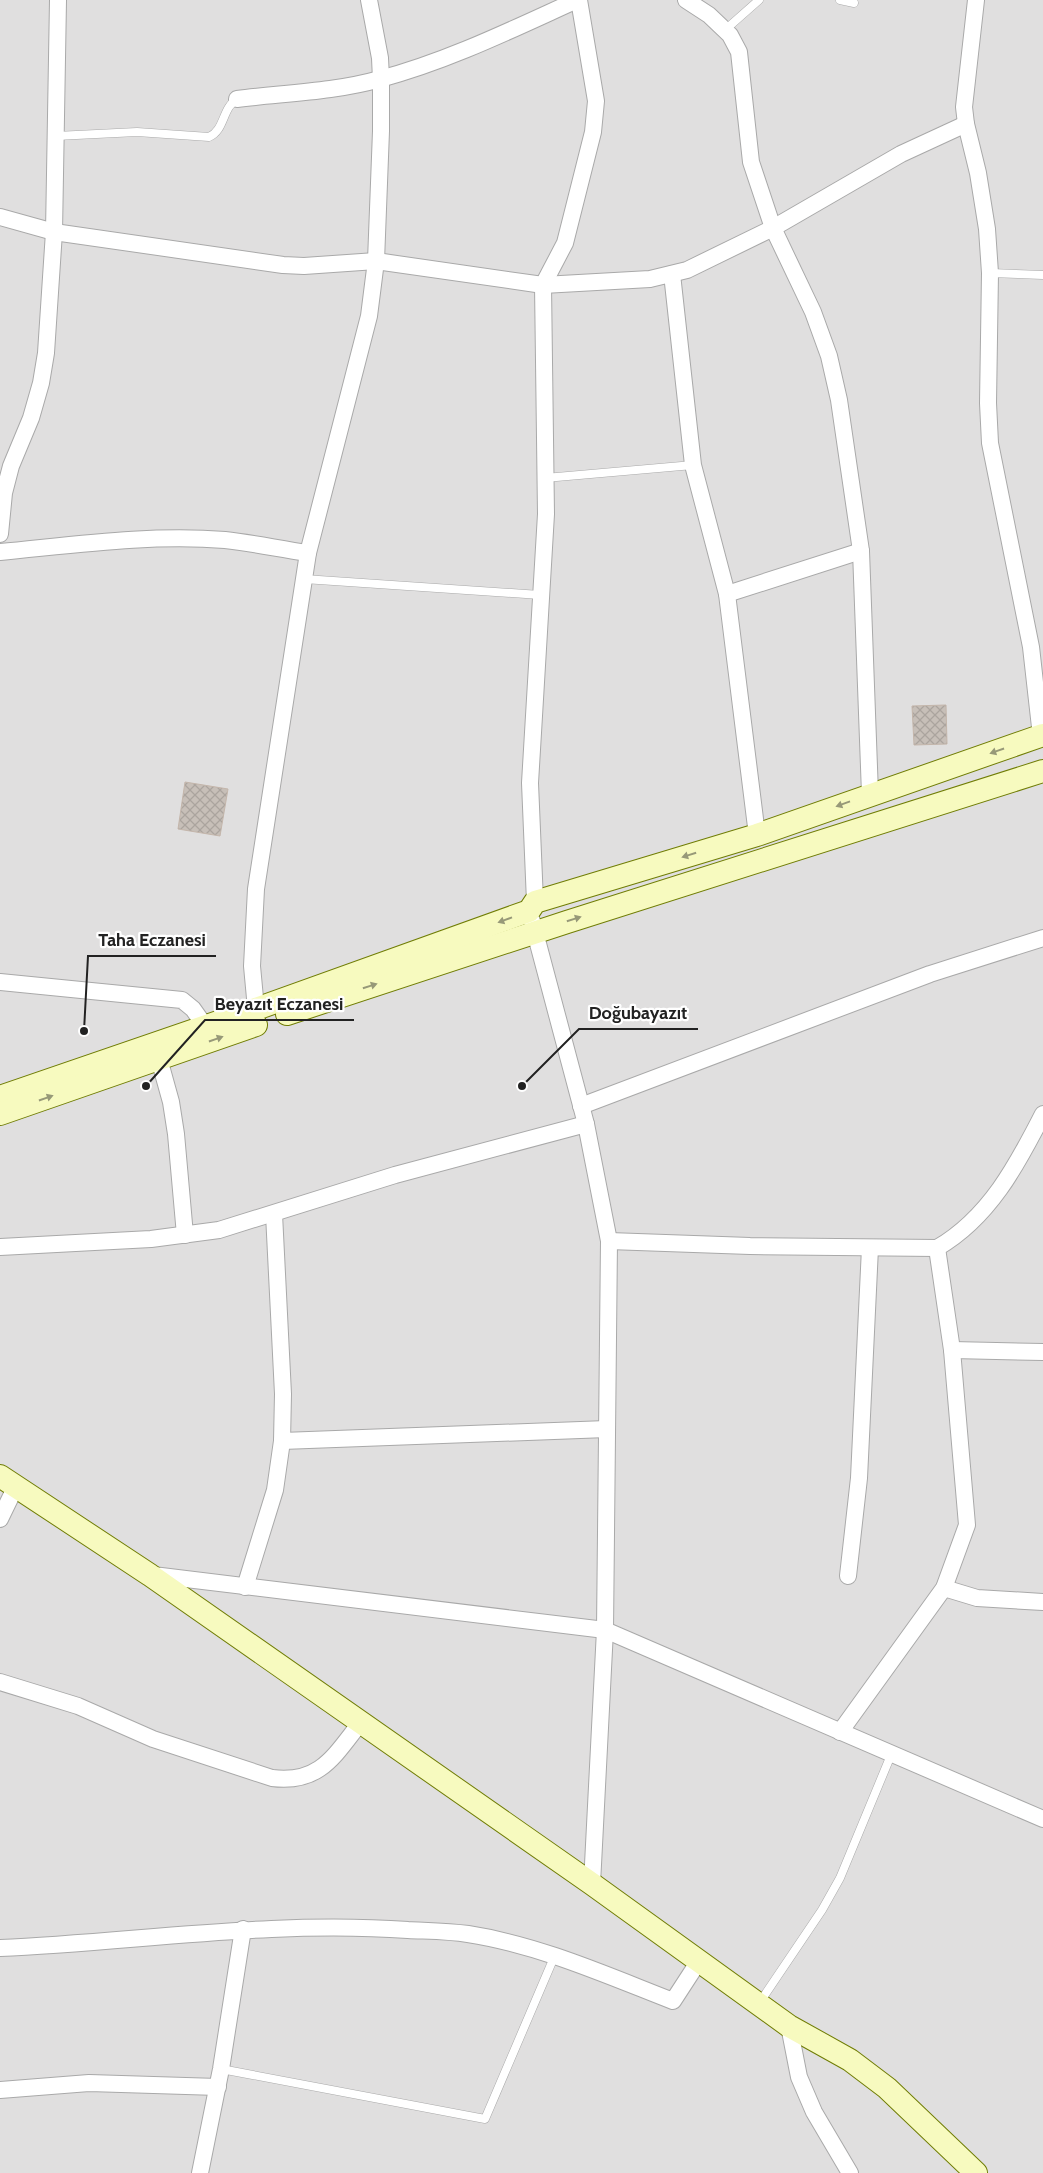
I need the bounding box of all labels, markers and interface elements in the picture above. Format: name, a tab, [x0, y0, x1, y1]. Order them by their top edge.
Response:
one-way arrow	[989, 747, 1004, 755]
one-way arrow	[835, 800, 850, 808]
one-way arrow	[681, 852, 696, 860]
one-way arrow	[567, 915, 582, 923]
one-way arrow	[497, 917, 512, 924]
callout: Taha Eczanesi	[88, 923, 216, 956]
text: Taha Eczanesi	[98, 929, 206, 951]
one-way arrow	[362, 982, 377, 990]
callout: Beyazıt Eczanesi	[205, 987, 354, 1020]
text: Beyazıt Eczanesi	[215, 993, 343, 1015]
callout: Doğubayazıt	[579, 996, 698, 1029]
text: Doğubayazıt	[589, 1002, 687, 1024]
one-way arrow	[209, 1035, 224, 1043]
one-way arrow	[39, 1094, 54, 1102]

